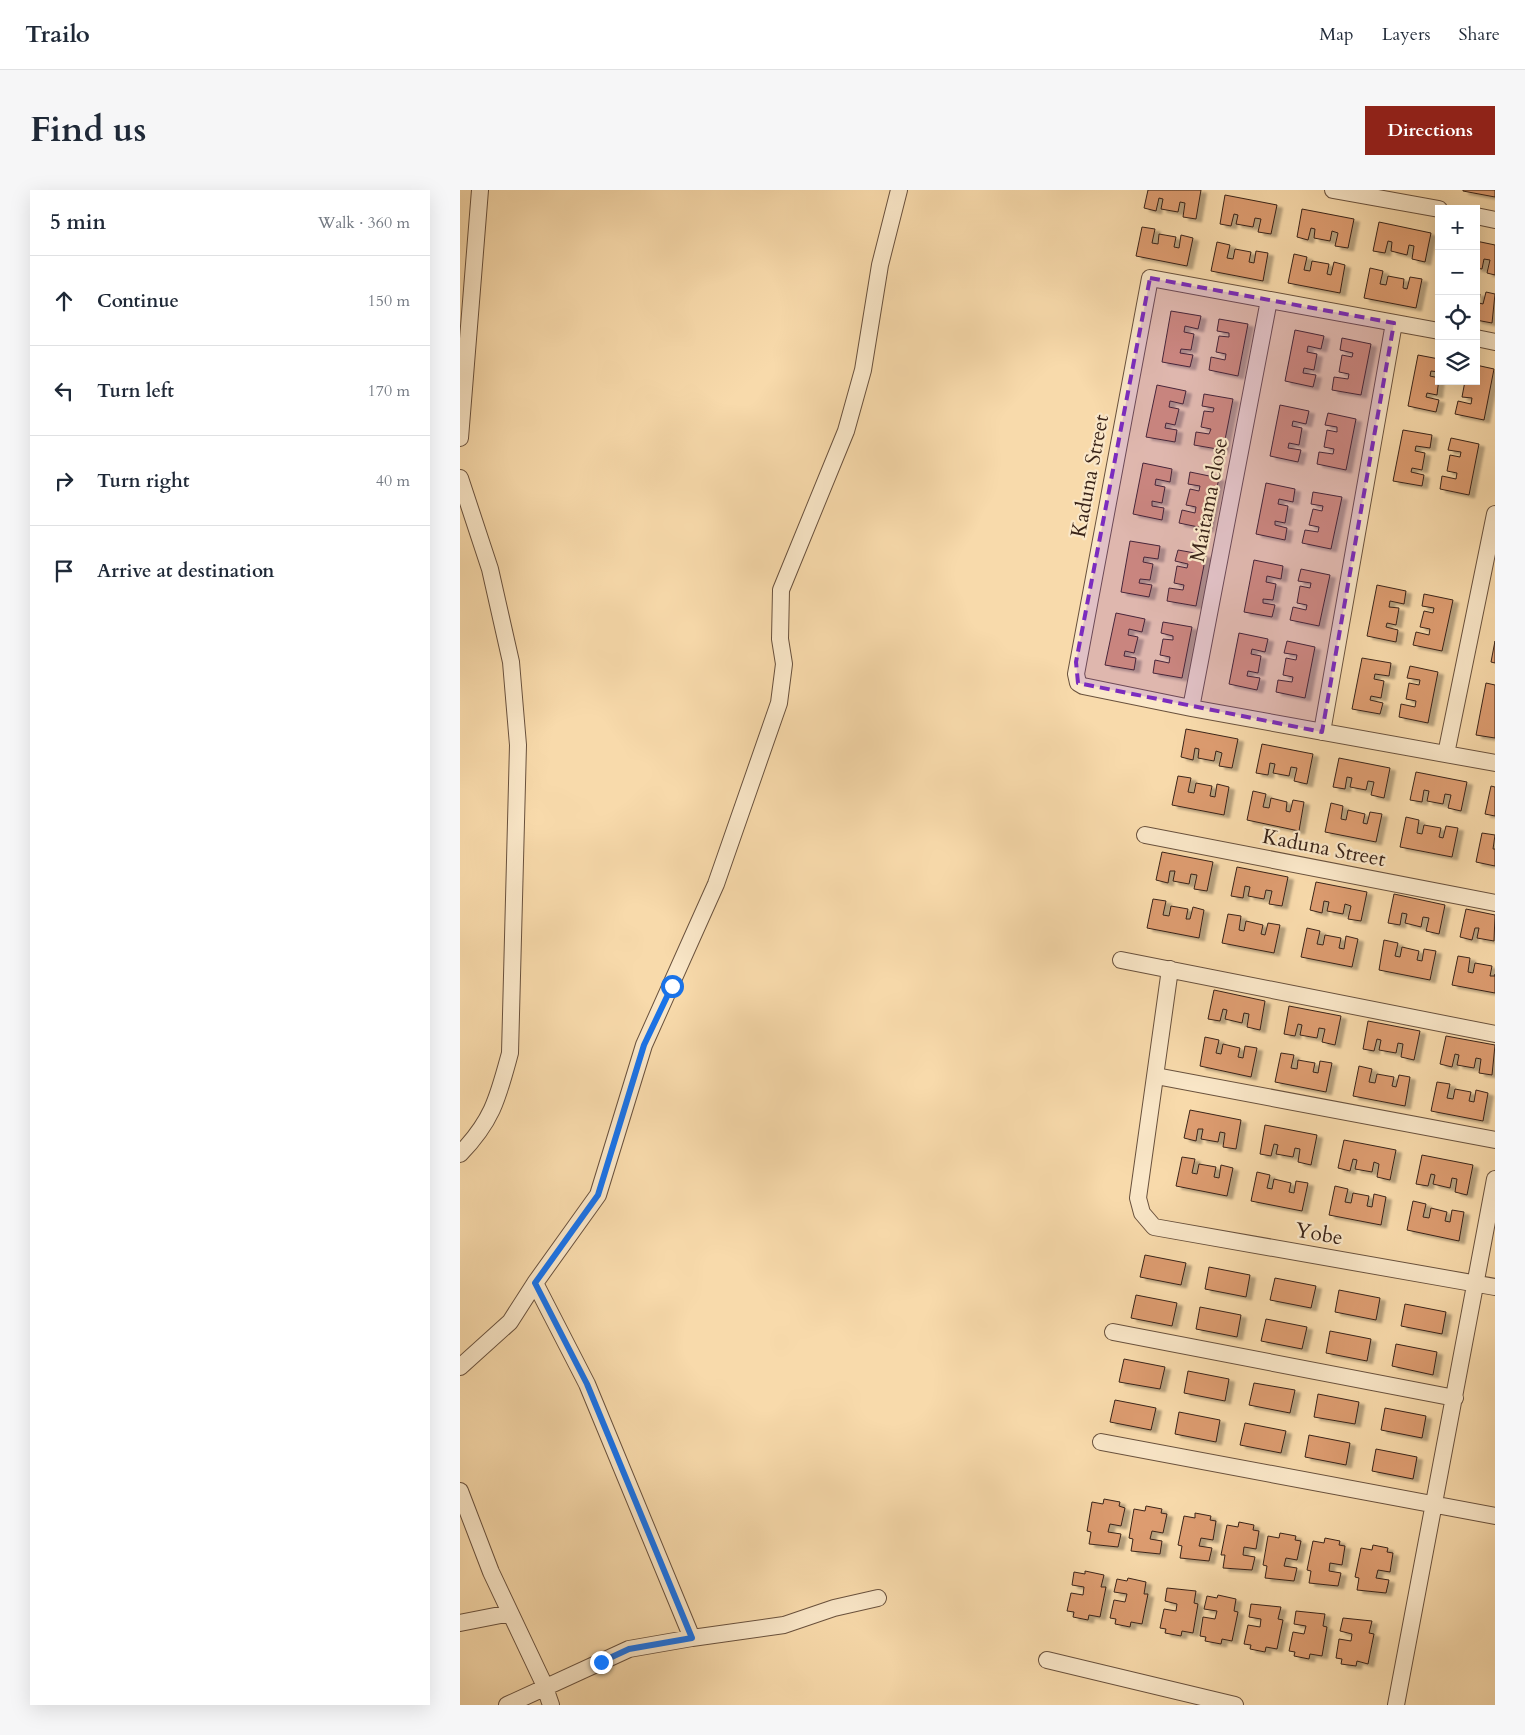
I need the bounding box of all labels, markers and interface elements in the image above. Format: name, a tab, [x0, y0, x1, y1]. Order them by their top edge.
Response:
text: Trailo	[25, 18, 90, 51]
text: Map	[1319, 22, 1354, 47]
text: Layers	[1382, 22, 1431, 47]
text: Share	[1459, 22, 1500, 47]
text: Find us	[30, 106, 146, 154]
button: Directions	[1365, 106, 1495, 155]
map controls	[1435, 205, 1480, 385]
button: +	[1435, 205, 1480, 250]
text: 5 min	[50, 208, 106, 237]
text: Walk · 360 m	[318, 212, 410, 234]
button: −	[1435, 250, 1480, 295]
icon: ahead	[50, 287, 78, 315]
text: Continue	[97, 288, 179, 314]
text: 150 m	[368, 290, 410, 312]
button: locate	[1435, 295, 1480, 340]
button: layers	[1435, 340, 1480, 385]
icon: left	[50, 377, 78, 405]
text: Turn left	[97, 378, 174, 404]
text: 170 m	[368, 380, 410, 402]
street label: Kaduna Street	[1064, 412, 1116, 540]
street label: Maitama close	[1183, 435, 1235, 565]
icon: right	[50, 467, 78, 495]
text: Turn right	[97, 468, 189, 494]
text: 40 m	[376, 470, 410, 492]
icon: arrive	[50, 557, 78, 585]
text: Arrive at destination	[97, 558, 274, 584]
street label: Kaduna Street	[1260, 822, 1388, 874]
route start	[661, 975, 684, 998]
street label: Yobe	[1293, 1216, 1345, 1252]
route end	[590, 1651, 613, 1674]

